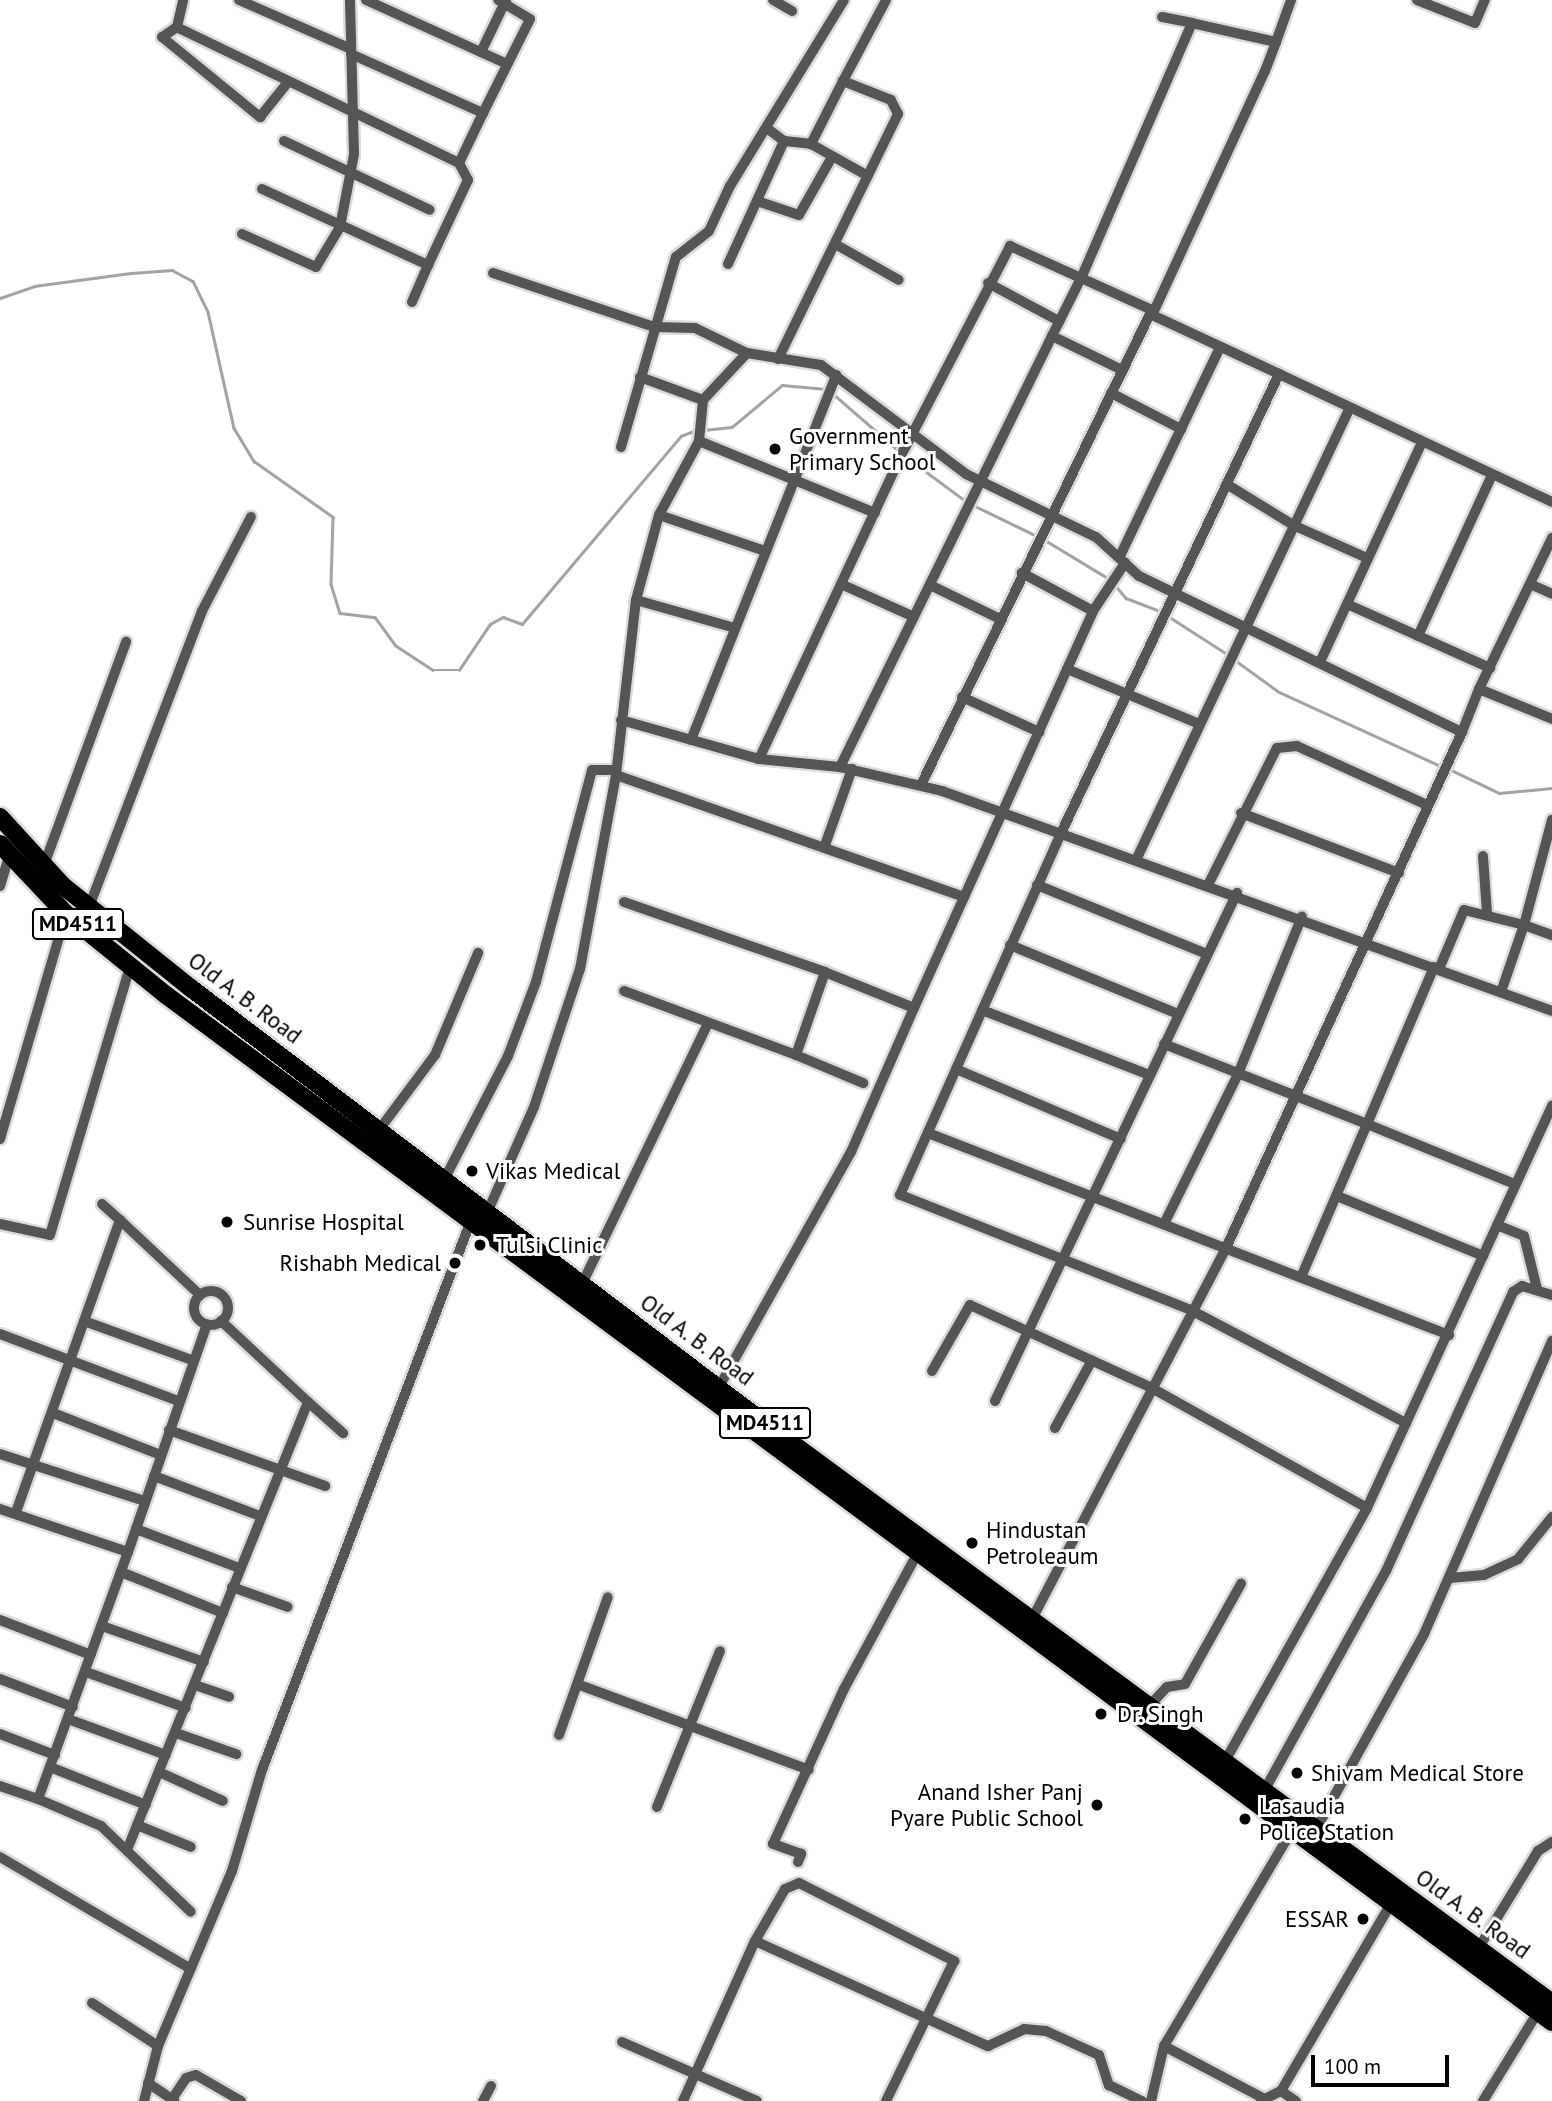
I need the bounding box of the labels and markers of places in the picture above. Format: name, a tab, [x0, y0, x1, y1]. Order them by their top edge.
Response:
place label: Government Primary School	[789, 422, 936, 476]
marker: Government Primary School	[767, 441, 783, 457]
place label: Vikas Medical	[486, 1157, 620, 1185]
marker: Vikas Medical	[464, 1163, 480, 1179]
place label: Sunrise Hospital	[243, 1208, 404, 1236]
marker: Sunrise Hospital	[217, 1212, 237, 1232]
place label: Tulsi Clinic	[496, 1231, 603, 1259]
marker: Tulsi Clinic	[470, 1235, 490, 1255]
place label: Rishabh Medical	[279, 1249, 441, 1277]
marker: Rishabh Medical	[447, 1255, 463, 1271]
place label: Hindustan Petroleaum	[986, 1516, 1099, 1570]
marker: Hindustan Petroleaum	[964, 1535, 980, 1551]
place label: Dr. Singh	[1117, 1700, 1205, 1728]
marker: Dr. Singh	[1091, 1704, 1111, 1724]
place label: Shivam Medical Store	[1311, 1759, 1524, 1787]
marker: Shivam Medical Store	[1289, 1765, 1305, 1781]
place label: Anand Isher Panj Pyare Public School	[890, 1778, 1083, 1832]
place label: Lasaudia Police Station	[1259, 1792, 1394, 1846]
marker: Anand Isher Panj Pyare Public School	[1089, 1797, 1105, 1813]
marker: Lasaudia Police Station	[1237, 1811, 1253, 1827]
place label: ESSAR	[1285, 1905, 1349, 1933]
marker: ESSAR	[1355, 1911, 1371, 1927]

